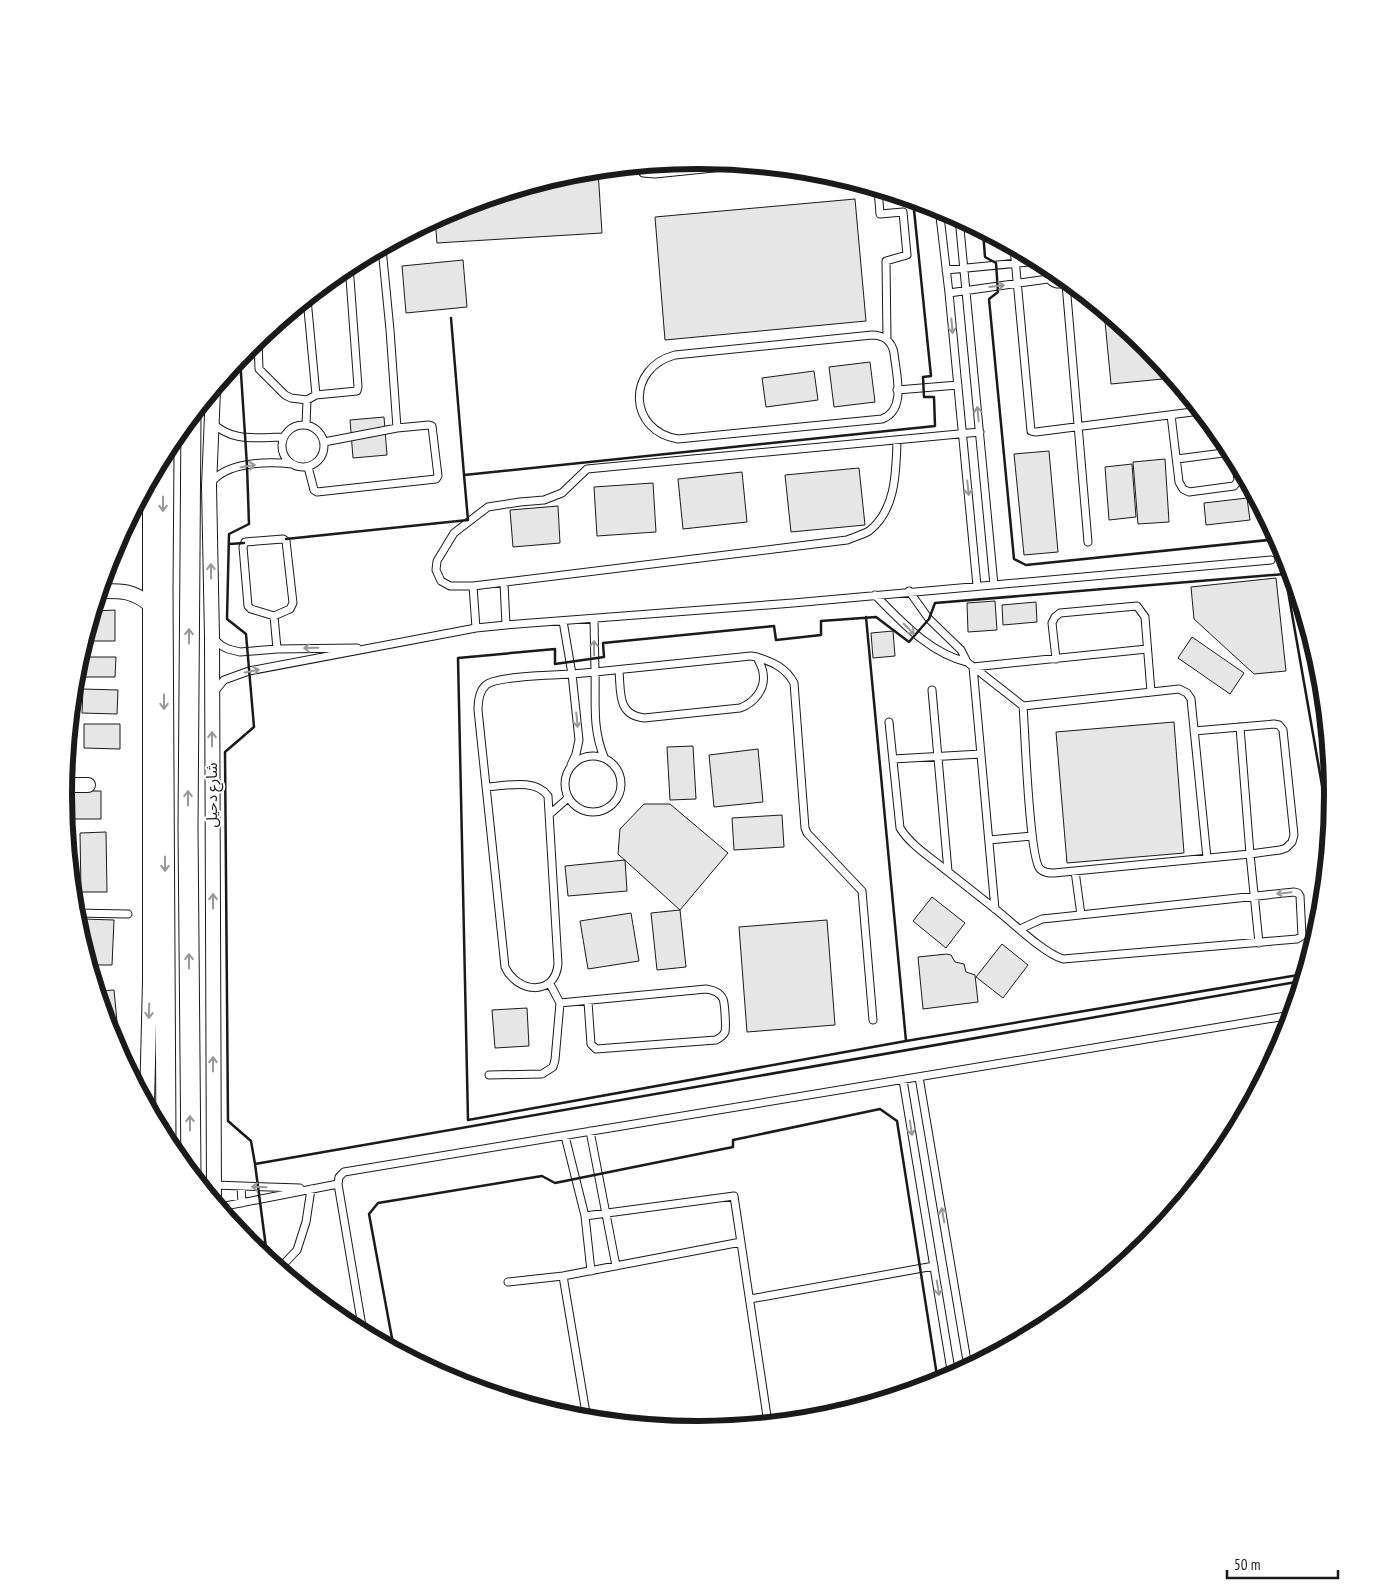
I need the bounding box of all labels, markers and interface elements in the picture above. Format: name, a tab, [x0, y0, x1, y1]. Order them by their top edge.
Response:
one-way arrow	[989, 281, 1005, 291]
one-way arrow	[947, 318, 957, 334]
one-way arrow	[973, 407, 983, 423]
one-way arrow	[239, 460, 255, 470]
one-way arrow	[963, 479, 973, 495]
one-way arrow	[158, 496, 168, 512]
one-way arrow	[206, 563, 216, 579]
one-way arrow	[903, 623, 916, 635]
one-way arrow	[184, 628, 194, 644]
one-way arrow	[589, 640, 599, 656]
one-way arrow	[304, 644, 320, 653]
one-way arrow	[243, 666, 259, 675]
one-way arrow	[159, 693, 168, 709]
one-way arrow	[572, 712, 581, 728]
one-way arrow	[207, 731, 217, 747]
street label: شارع دحيل	[202, 762, 224, 827]
one-way arrow	[183, 790, 193, 806]
one-way arrow	[160, 856, 170, 872]
one-way arrow	[1276, 888, 1292, 898]
one-way arrow	[208, 893, 218, 910]
one-way arrow	[184, 953, 194, 969]
one-way arrow	[145, 1003, 154, 1019]
one-way arrow	[208, 1056, 218, 1072]
one-way arrow	[185, 1115, 195, 1132]
one-way arrow	[907, 1119, 917, 1135]
one-way arrow	[251, 1182, 267, 1191]
one-way arrow	[937, 1208, 947, 1224]
one-way arrow	[933, 1280, 943, 1296]
scale bar	[1227, 1548, 1338, 1580]
text: 50 m	[1234, 1555, 1260, 1574]

